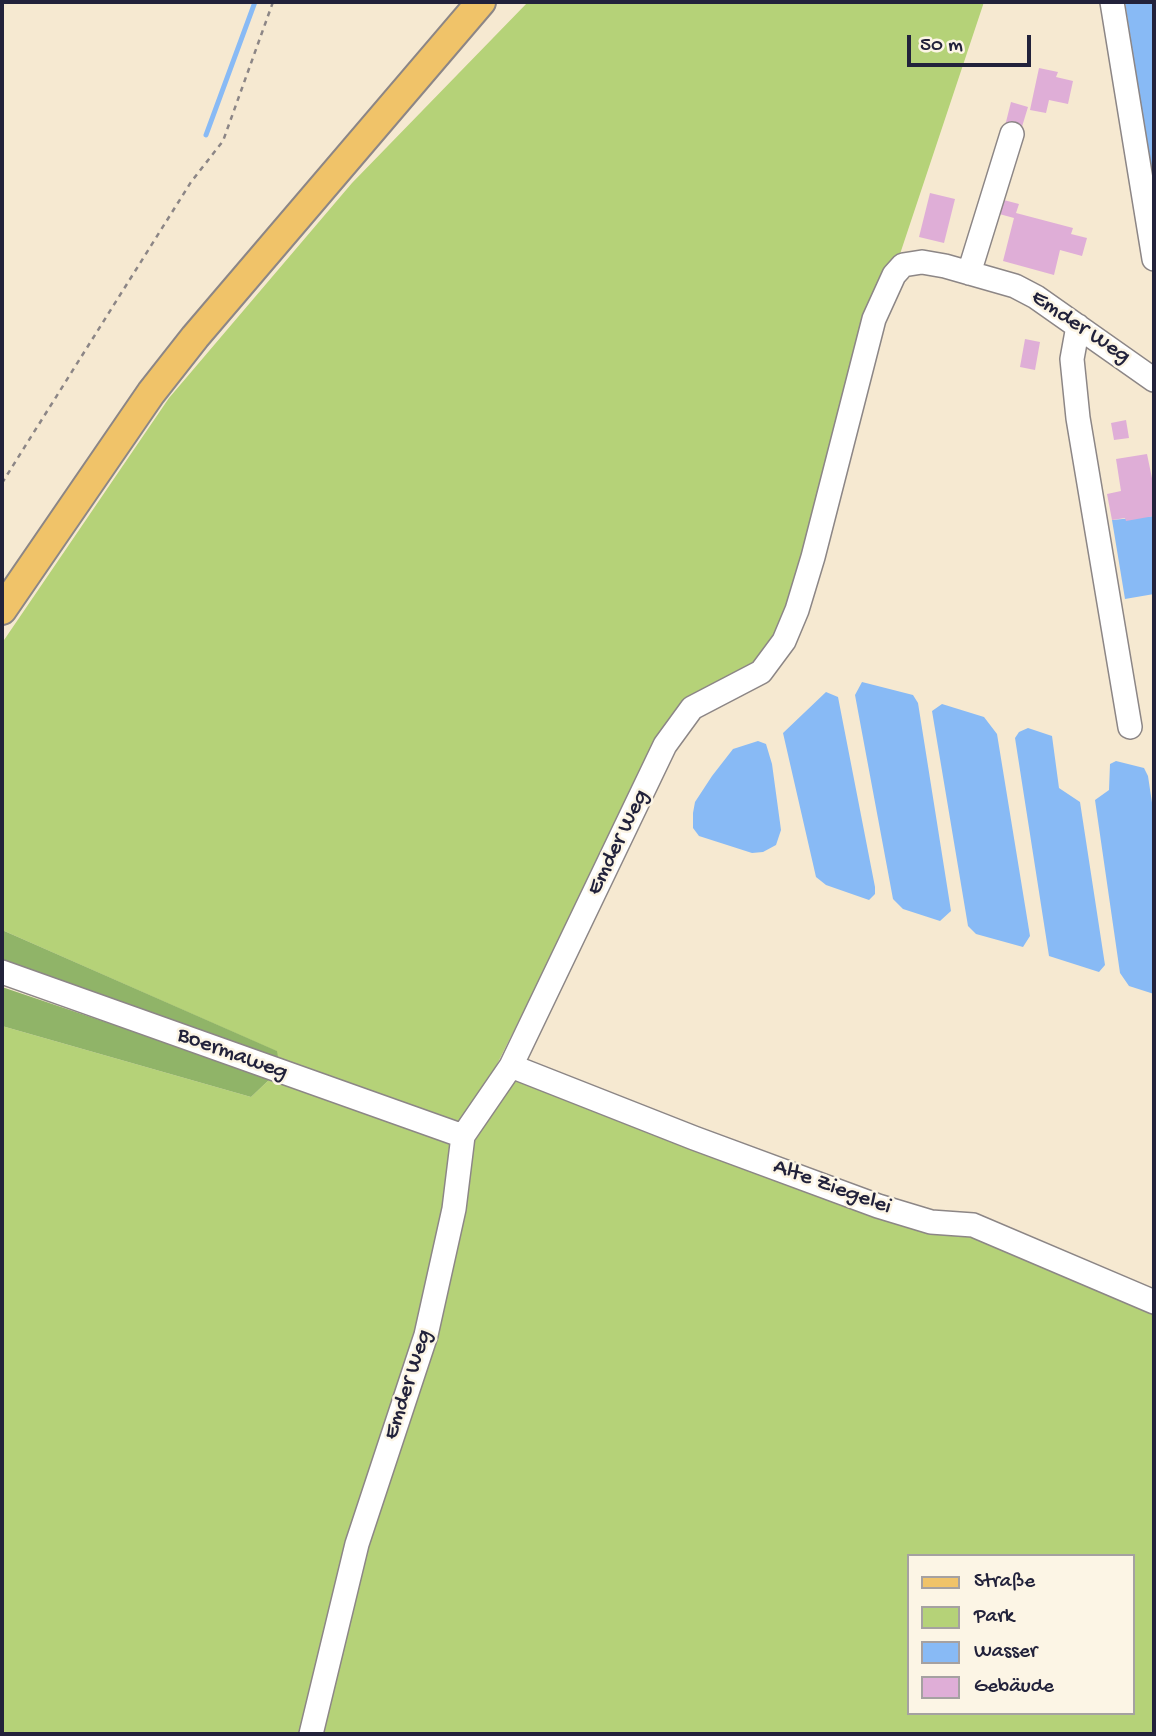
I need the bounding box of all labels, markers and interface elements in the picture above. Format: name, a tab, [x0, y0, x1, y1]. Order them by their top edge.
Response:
scale bar	[911, 21, 1035, 65]
text: 50 m	[920, 34, 963, 59]
street label: Emder Weg	[1025, 285, 1135, 371]
street label: Emder Weg	[582, 786, 656, 900]
street label: Boermaweg	[173, 1022, 291, 1088]
street label: Alte Ziegelei	[769, 1154, 895, 1222]
street label: Emder Weg	[378, 1326, 440, 1444]
legend	[908, 1554, 1135, 1715]
text: Straße	[974, 1570, 1035, 1595]
text: Park	[974, 1605, 1014, 1630]
text: Wasser	[974, 1640, 1037, 1665]
text: Gebäude	[974, 1675, 1054, 1700]

